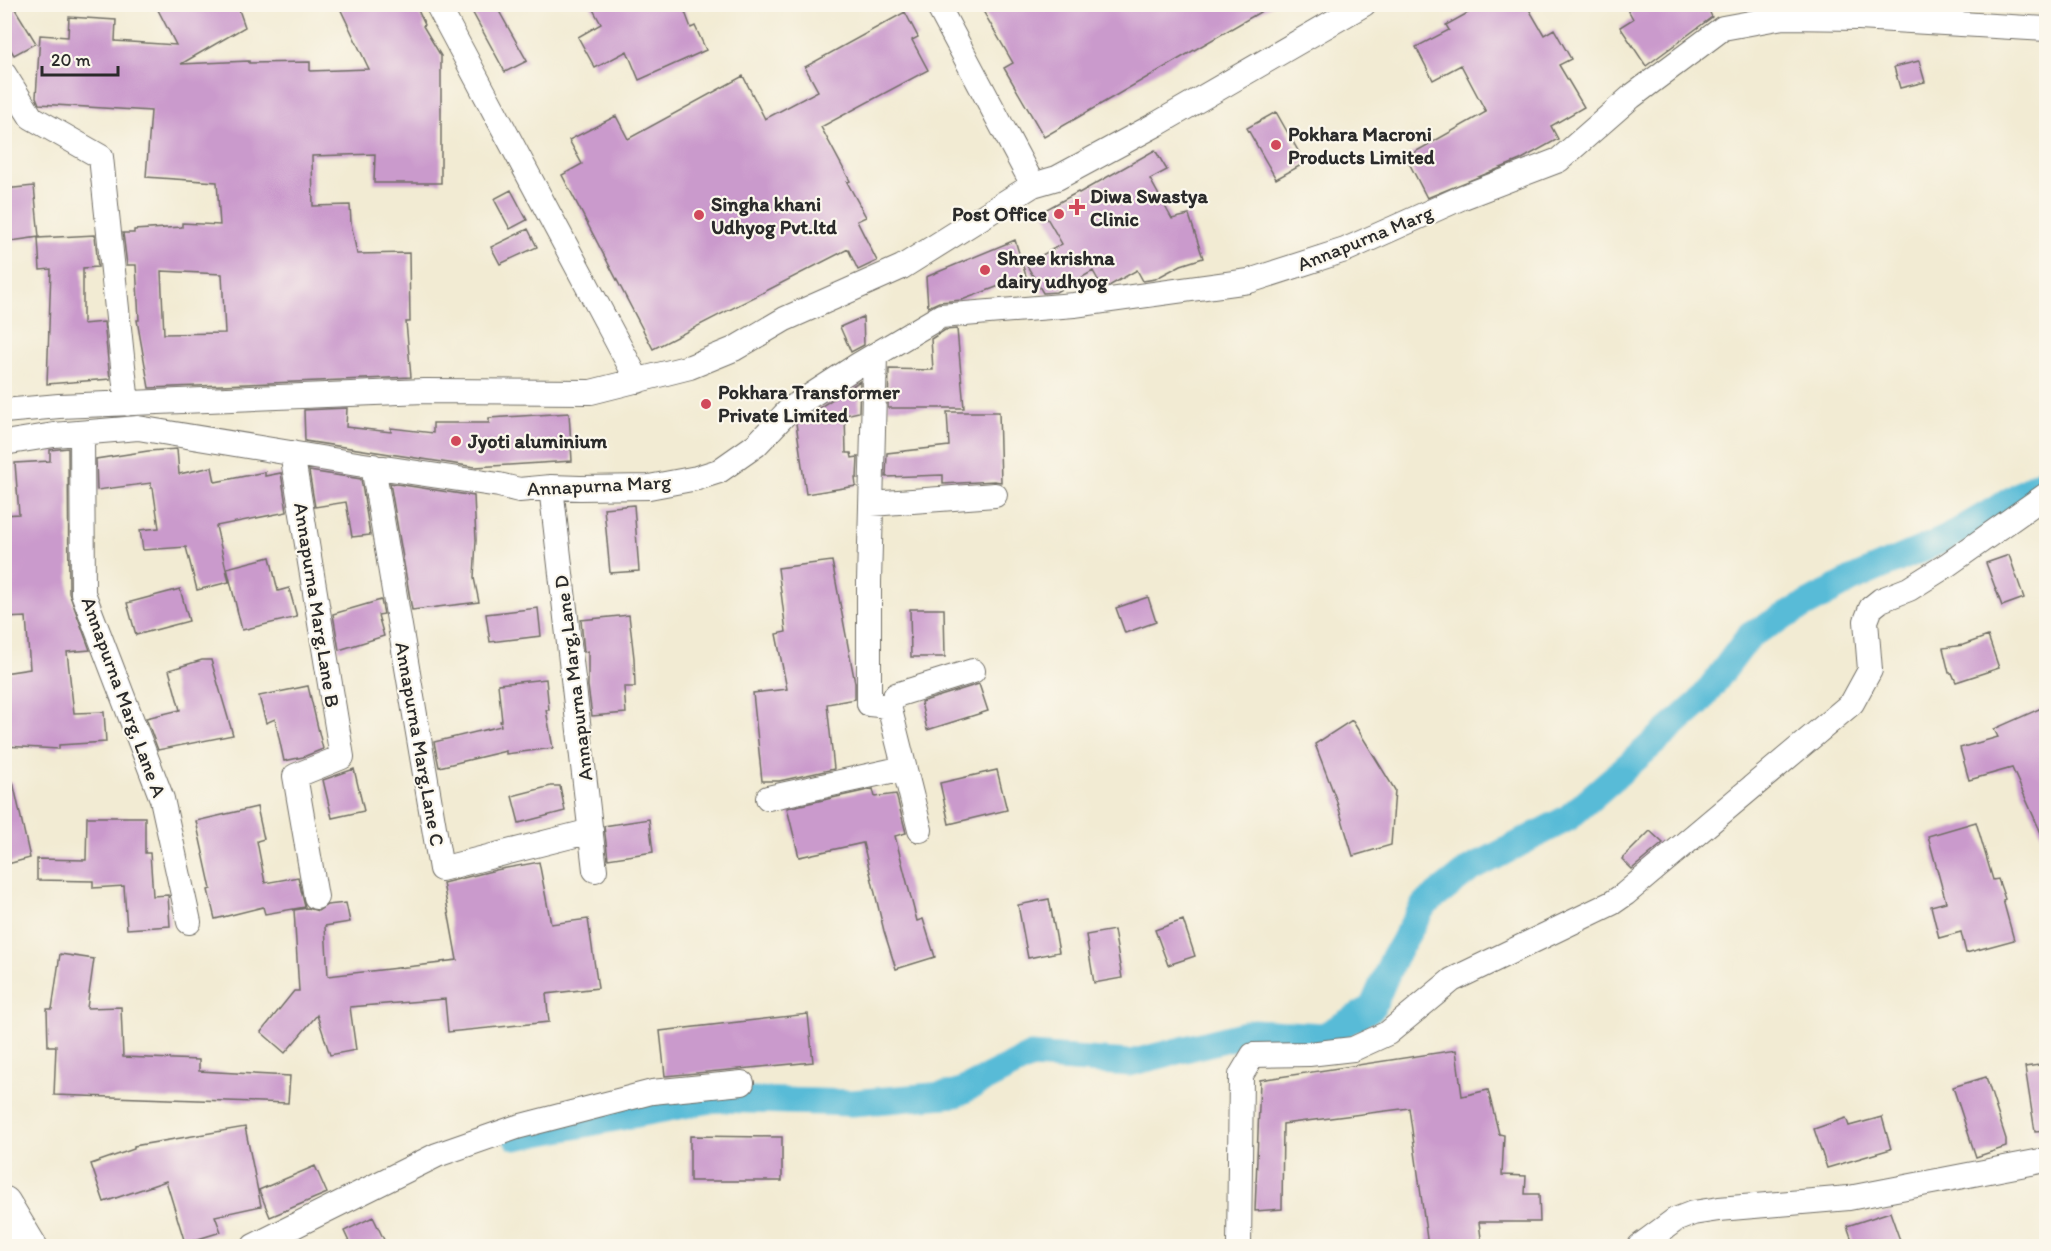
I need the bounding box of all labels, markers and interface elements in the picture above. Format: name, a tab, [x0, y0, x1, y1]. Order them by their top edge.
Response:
scale bar	[42, 39, 118, 77]
text: 20 m	[51, 49, 91, 71]
place label: Pokhara Macroni Products Limited	[1288, 122, 1435, 169]
marker: Pokhara Macroni Products Limited	[1269, 138, 1283, 152]
place label: Diwa Swastya Clinic	[1090, 184, 1208, 231]
place label: Singha khani Udhyog Pvt.ltd	[711, 192, 837, 240]
marker: Diwa Swastya Clinic	[1068, 198, 1086, 216]
street label: Annapurna Marg	[1294, 200, 1437, 276]
place label: Post Office	[952, 202, 1047, 226]
marker: Post Office	[1052, 207, 1066, 221]
marker: Singha khani Udhyog Pvt.ltd	[692, 208, 706, 222]
place label: Shree krishna dairy udhyog	[997, 246, 1115, 294]
marker: Shree krishna dairy udhyog	[978, 263, 992, 277]
place label: Pokhara Transformer Private Limited	[718, 380, 901, 427]
marker: Pokhara Transformer Private Limited	[699, 397, 713, 411]
place label: Jyoti aluminium	[467, 429, 607, 454]
marker: Jyoti aluminium	[449, 434, 463, 448]
street label: Annapurna Marg	[526, 469, 673, 501]
street label: Annapurna Marg,Lane B	[289, 501, 345, 709]
street label: Annapurna Marg,Lane D	[548, 574, 598, 782]
street label: Annapurna Marg, Lane A	[77, 594, 171, 801]
street label: Annapurna Marg,Lane C	[390, 640, 450, 848]

